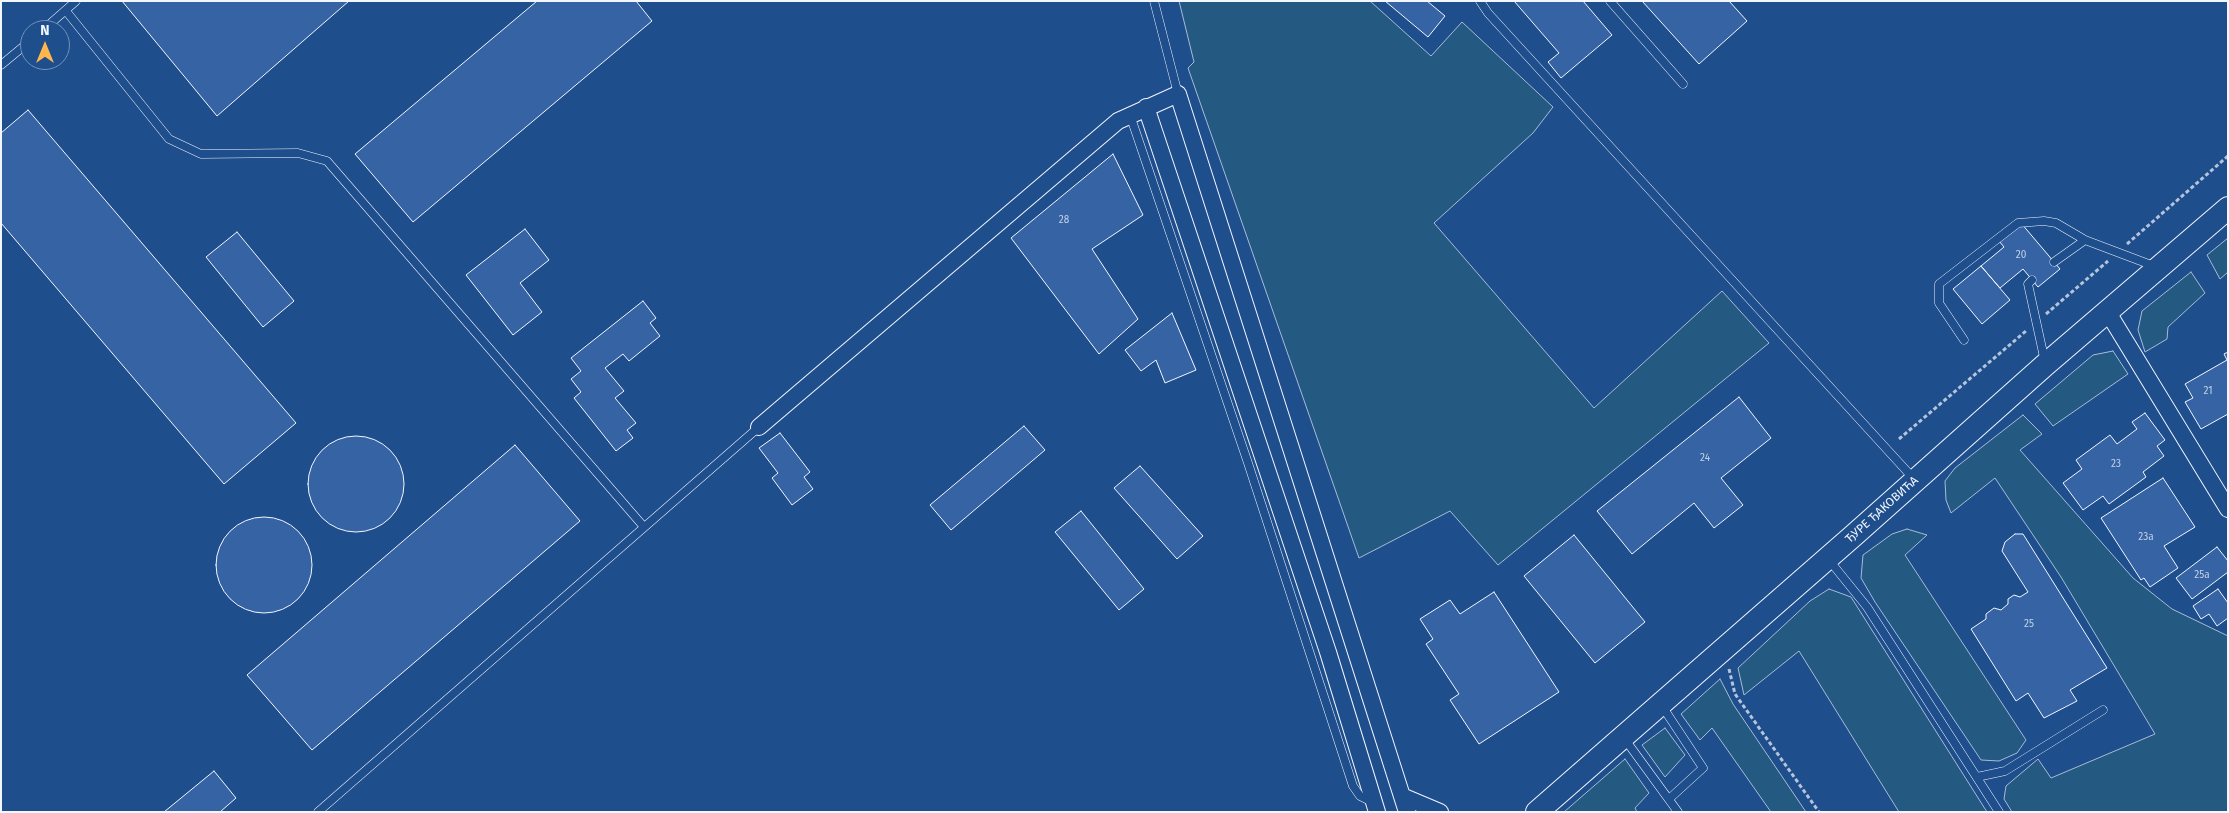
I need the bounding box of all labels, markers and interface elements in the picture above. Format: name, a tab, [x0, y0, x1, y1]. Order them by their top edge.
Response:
north arrow	[20, 20, 70, 70]
text: N	[40, 22, 50, 39]
house number: 28	[1059, 214, 1069, 226]
house number: 20	[2016, 249, 2026, 261]
house number: 21	[2203, 385, 2213, 397]
house number: 24	[1700, 452, 1710, 464]
house number: 23	[2111, 458, 2121, 470]
street label: ЂУРЕ ЂАКОВИЋА	[1843, 474, 1921, 546]
house number: 23a	[2138, 531, 2154, 543]
house number: 25a	[2194, 569, 2210, 581]
house number: 25	[2024, 618, 2034, 630]

